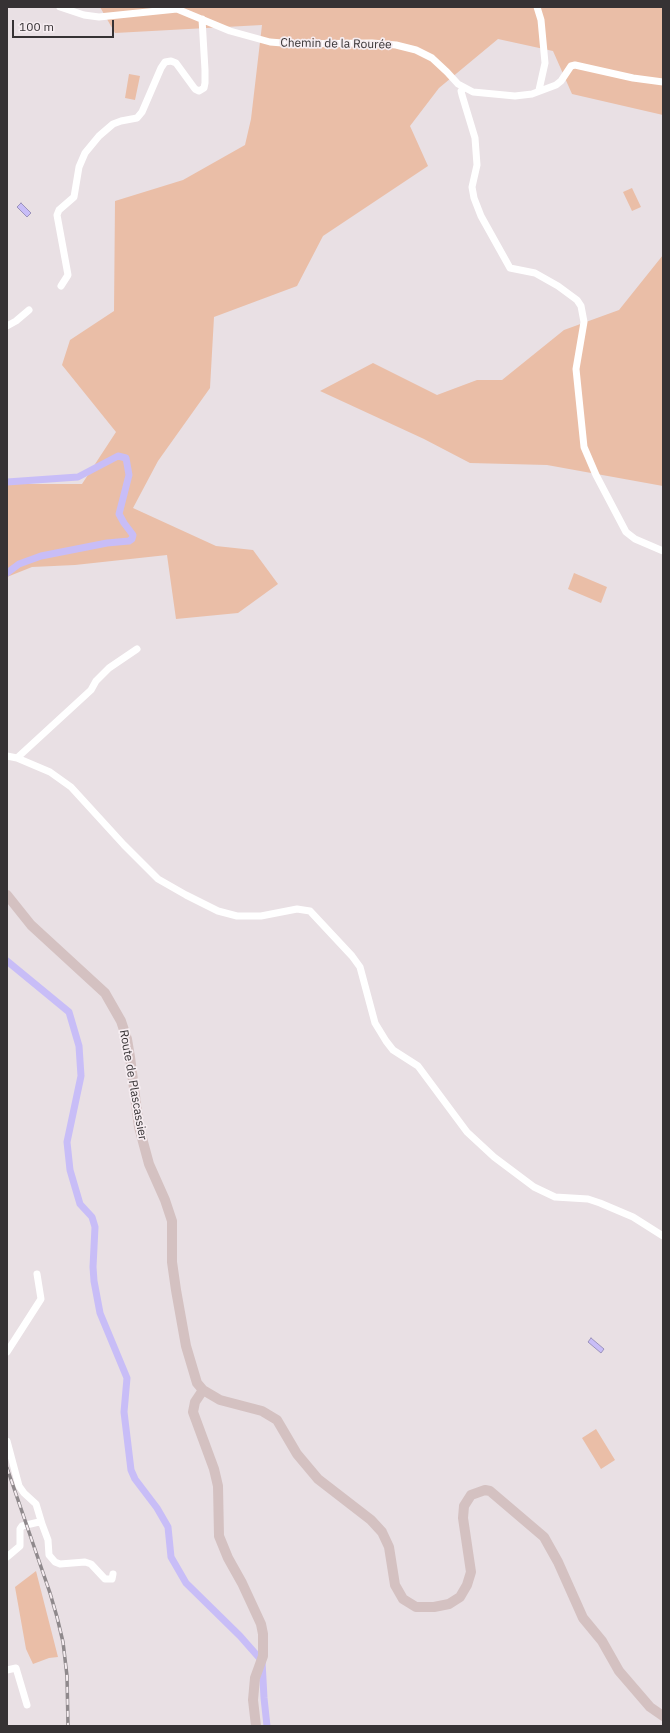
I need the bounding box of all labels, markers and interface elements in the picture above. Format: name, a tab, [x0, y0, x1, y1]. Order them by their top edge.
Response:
scale bar	[14, 12, 116, 38]
text: 100 m	[19, 19, 54, 34]
street label: Chemin de la Rourée	[280, 36, 392, 52]
street label: Route de Plascassier	[116, 1029, 150, 1141]

